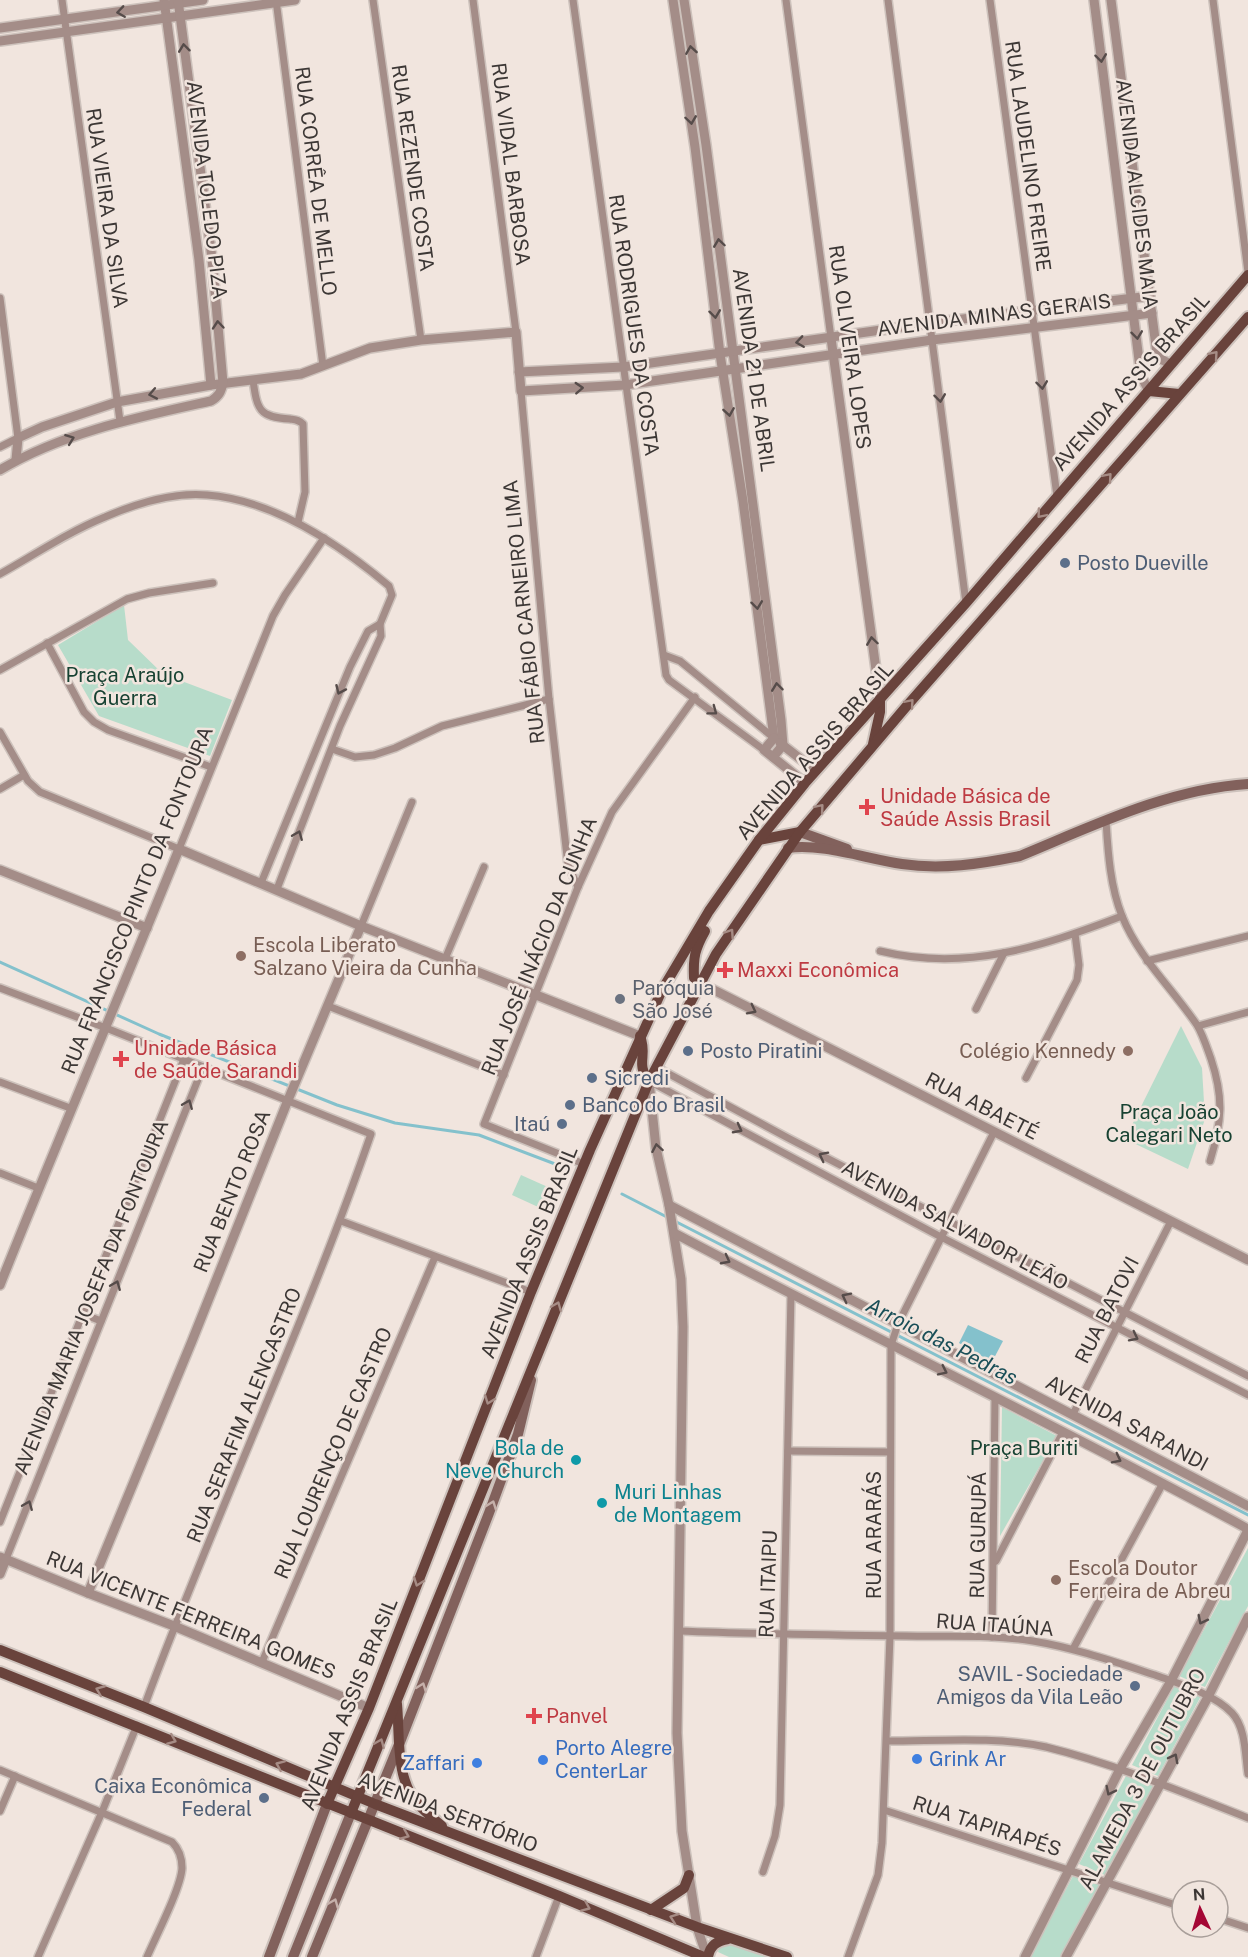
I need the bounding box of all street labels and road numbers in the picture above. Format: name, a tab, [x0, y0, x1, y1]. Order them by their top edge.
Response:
street label: RUA LAUDELINO FREIRE	[1000, 39, 1056, 273]
street label: RUA VIDAL BARBOSA	[487, 61, 535, 267]
street label: RUA REZENDE COSTA	[387, 63, 439, 273]
street label: RUA CORRÊA DE MELLO	[290, 65, 342, 297]
street label: AVENIDA ALCIDES MAIA	[1111, 77, 1163, 311]
street label: AVENIDA TOLEDO PIZA	[182, 79, 232, 301]
street label: RUA VIEIRA DA SILVA	[81, 106, 133, 310]
street label: RUA RODRIGUES DA COSTA	[604, 193, 664, 457]
street label: RUA OLIVEIRA LOPES	[824, 243, 876, 451]
street label: AVENIDA 21 DE ABRIL	[728, 267, 780, 473]
street label: AVENIDA ASSIS BRASIL	[1047, 288, 1215, 476]
street label: AVENIDA MINAS GERAIS	[876, 289, 1112, 341]
street label: RUA FÁBIO CARNEIRO LIMA	[497, 479, 550, 745]
street label: AVENIDA ASSIS BRASIL	[731, 657, 899, 845]
street label: RUA FRANCISCO PINTO DA FONTOURA	[56, 723, 218, 1077]
street label: RUA JOSÉ INÁCIO DA CUNHA	[475, 813, 602, 1079]
street label: RUA ABAETÉ	[921, 1066, 1043, 1145]
street label: RUA BENTO ROSA	[188, 1106, 276, 1276]
street label: AVENIDA MARIA JOSEFA DA FONTOURA	[9, 1116, 173, 1478]
street label: AVENIDA ASSIS BRASIL	[475, 1142, 583, 1362]
street label: AVENIDA SALVADOR LEÃO	[838, 1154, 1073, 1295]
street label: RUA BATOVI	[1070, 1253, 1144, 1367]
street label: RUA SERAFIM ALENCASTRO	[182, 1284, 306, 1546]
street label: RUA LOURENÇO DE CASTRO	[269, 1324, 397, 1582]
street label: AVENIDA SARANDI	[1042, 1370, 1212, 1476]
street label: RUA ARARÁS	[861, 1471, 886, 1599]
street label: RUA GURUPÁ	[964, 1471, 991, 1599]
street label: RUA ITAIPU	[754, 1530, 782, 1638]
street label: RUA VICENTE FERREIRA GOMES	[43, 1546, 339, 1684]
street label: AVENIDA ASSIS BRASIL	[295, 1594, 403, 1814]
street label: RUA ITAÚNA	[935, 1608, 1055, 1641]
street label: ALAMEDA 3 DE OUTUBRO	[1073, 1664, 1211, 1894]
street label: AVENIDA SERTÓRIO	[355, 1766, 542, 1857]
street label: RUA TAPIRAPÉS	[910, 1790, 1065, 1861]

